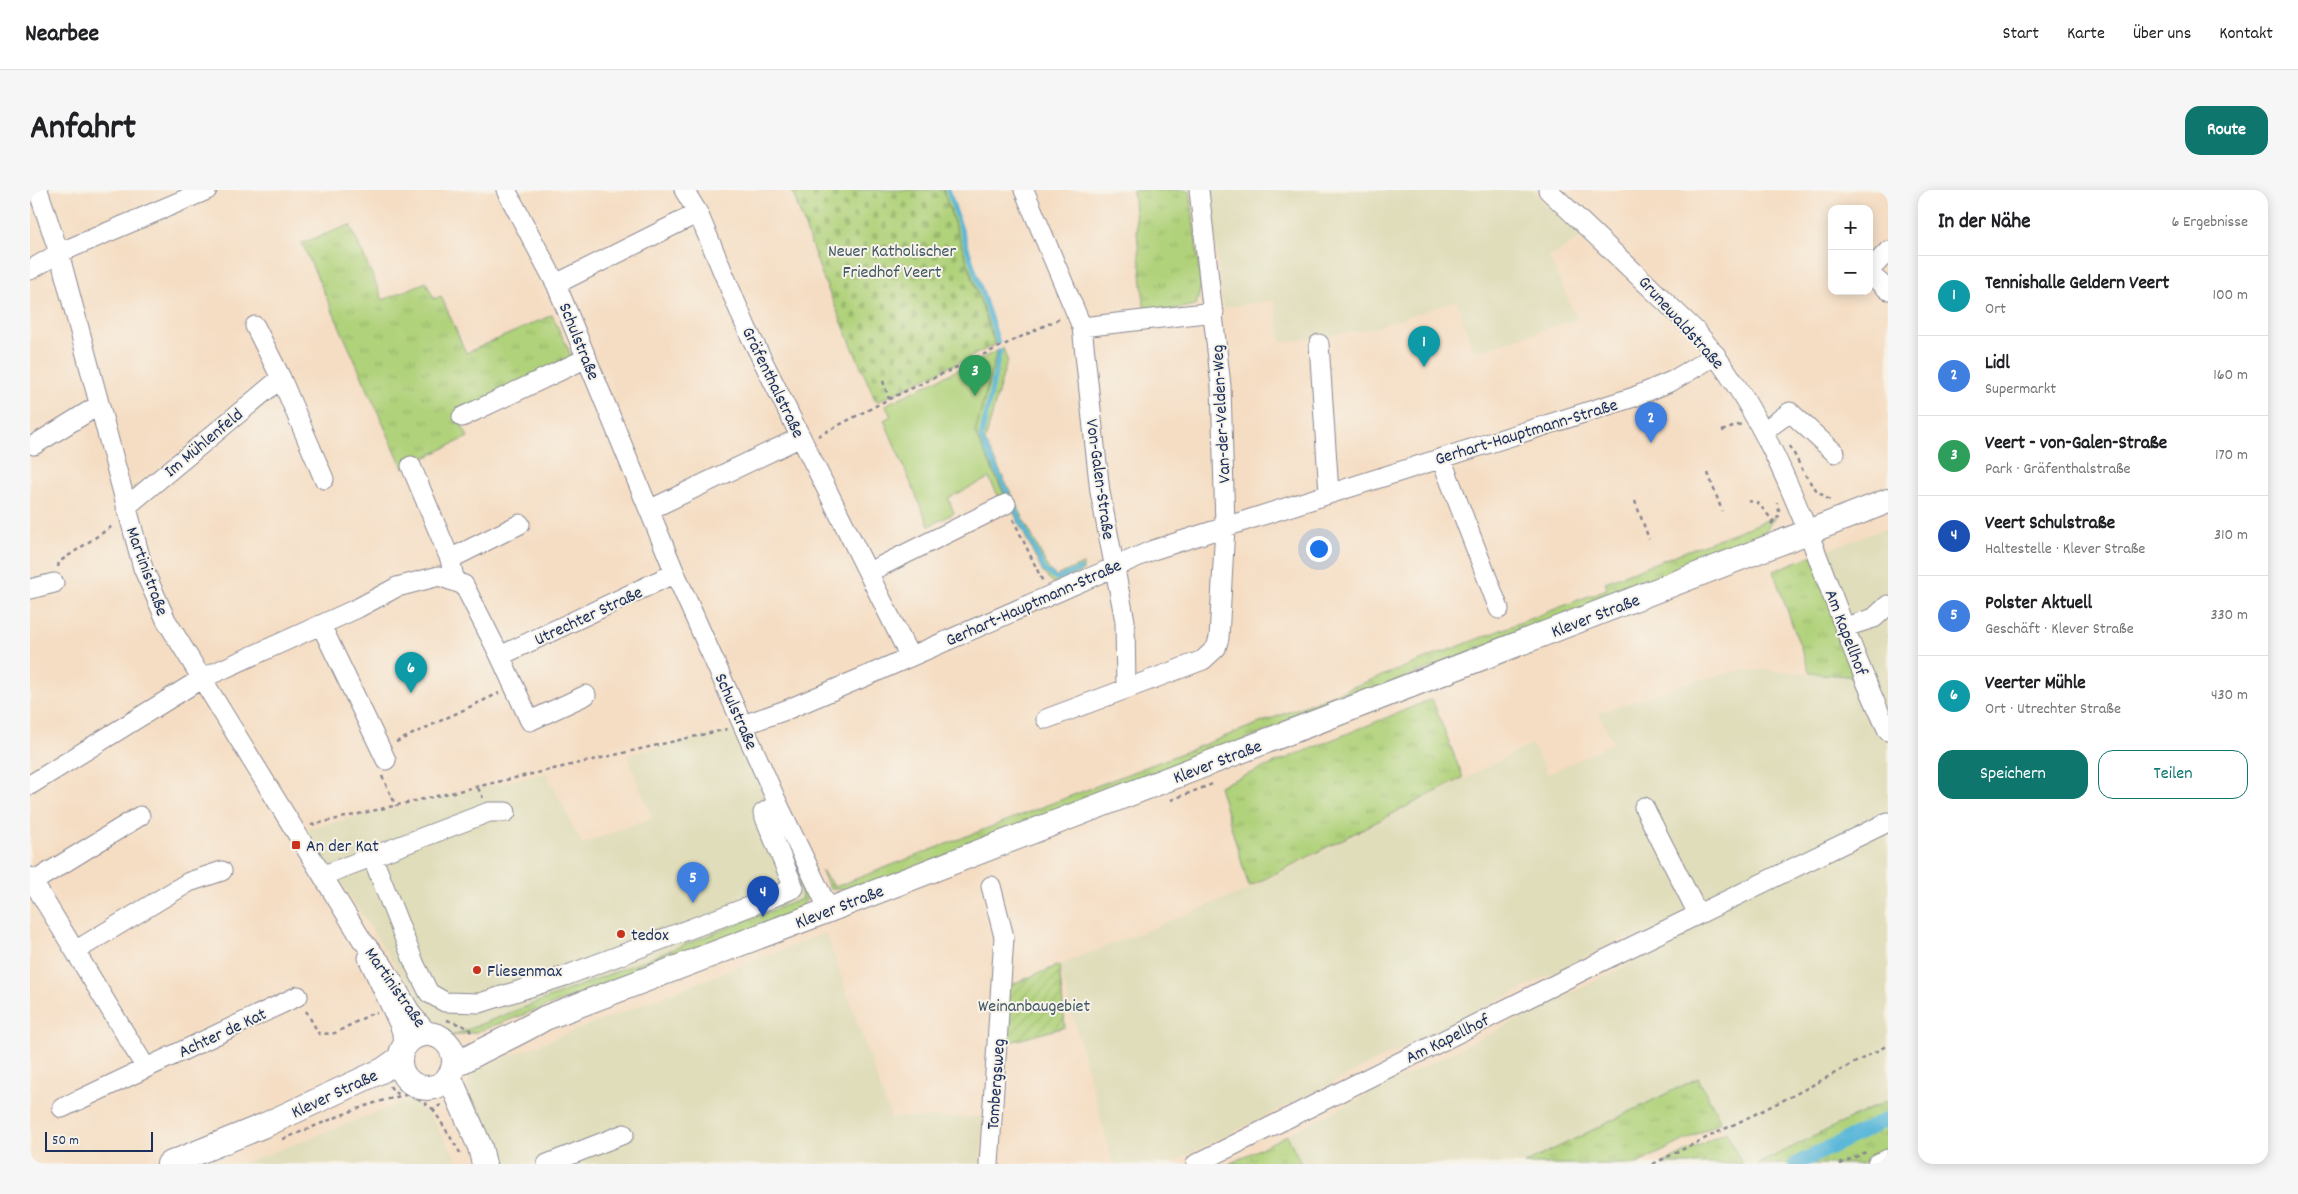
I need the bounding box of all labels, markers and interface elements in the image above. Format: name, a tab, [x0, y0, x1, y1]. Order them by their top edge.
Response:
text: Nearbee	[25, 18, 99, 52]
text: Start	[2003, 22, 2039, 47]
text: Karte	[2067, 22, 2105, 47]
text: Über uns	[2133, 22, 2191, 47]
text: Kontakt	[2219, 22, 2273, 47]
text: Anfahrt	[30, 105, 136, 155]
button: Route	[2185, 106, 2268, 155]
map controls	[1828, 205, 1873, 295]
button: +	[1828, 205, 1873, 250]
text: In der Nähe	[1938, 208, 2030, 238]
text: 6 Ergebnisse	[2171, 211, 2248, 234]
park label: Neuer Katholischer Friedhof Veert	[828, 240, 956, 286]
button: −	[1828, 250, 1873, 295]
street label: Grunewaldstraße	[1631, 271, 1729, 376]
text: Tennishalle Geldern Veert	[1985, 271, 2169, 298]
text: 1	[1952, 284, 1956, 307]
text: 100 m	[2212, 284, 2248, 307]
text: Ort	[1985, 298, 2006, 321]
street label: Schulstraße	[551, 300, 605, 384]
street label: Gräfenthalstraße	[734, 323, 809, 443]
pin: 1	[1408, 326, 1440, 367]
street label: Van-der-Velden-Weg	[1206, 344, 1239, 484]
text: Lidl	[1985, 351, 2010, 378]
pin: 3	[959, 355, 991, 396]
text: 2	[1951, 364, 1958, 387]
text: 160 m	[2213, 364, 2248, 387]
text: Supermarkt	[1985, 378, 2056, 401]
street label: Gerhart-Hauptmann-Straße	[1432, 394, 1621, 473]
pin: 2	[1635, 402, 1667, 443]
street label: Im Mühlenfeld	[160, 403, 249, 484]
street label: Von-Galen-Straße	[1078, 417, 1119, 541]
text: Veert - von-Galen-Straße	[1985, 431, 2167, 458]
text: 3	[1950, 444, 1958, 467]
text: 170 m	[2215, 444, 2248, 467]
text: Park · Gräfenthalstraße	[1985, 458, 2131, 481]
text: Veert Schulstraße	[1985, 511, 2115, 538]
street label: Martinistraße	[118, 524, 173, 620]
text: 4	[1951, 524, 1957, 547]
text: 310 m	[2214, 524, 2248, 547]
your location	[1306, 536, 1332, 562]
text: Haltestelle · Klever Straße	[1985, 538, 2145, 561]
street label: Gerhart-Hauptmann-Straße	[942, 554, 1126, 654]
street label: Utrechter Straße	[531, 581, 647, 653]
street label: Am Kapellhof	[1817, 586, 1873, 680]
street label: Klever Straße	[1548, 589, 1644, 646]
text: Polster Aktuell	[1985, 591, 2092, 618]
text: 5	[1950, 604, 1958, 627]
text: 330 m	[2210, 604, 2248, 627]
text: Geschäft · Klever Straße	[1985, 618, 2134, 641]
pin: 6	[395, 652, 427, 693]
street label: Schulstraße	[707, 670, 763, 754]
text: Veerter Mühle	[1985, 671, 2086, 698]
text: 6	[1950, 684, 1958, 707]
text: 430 m	[2211, 684, 2248, 707]
text: Ort · Utrechter Straße	[1985, 698, 2121, 721]
street label: Klever Straße	[1170, 735, 1266, 792]
button: Speichern	[1938, 750, 2088, 799]
button: Teilen	[2098, 750, 2248, 799]
place label: An der Kat	[306, 835, 379, 860]
marker: An der Kat	[290, 839, 302, 851]
pin: 5	[677, 862, 709, 903]
pin: 4	[747, 876, 779, 917]
street label: Klever Straße	[792, 880, 888, 937]
place label: tedox	[631, 924, 669, 949]
marker: tedox	[615, 928, 627, 940]
street label: Martinistraße	[357, 943, 431, 1034]
place label: Fliesenmax	[487, 960, 562, 985]
marker: Fliesenmax	[471, 964, 483, 976]
park label: Weinanbaugebiet	[978, 995, 1090, 1020]
street label: Achter de Kat	[175, 1003, 272, 1066]
street label: Am Kapellhof	[1402, 1009, 1495, 1071]
street label: Tombergsweg	[982, 1038, 1013, 1131]
street label: Klever Straße	[288, 1064, 383, 1126]
scale bar	[45, 1129, 152, 1152]
text: 50 m	[52, 1131, 79, 1151]

